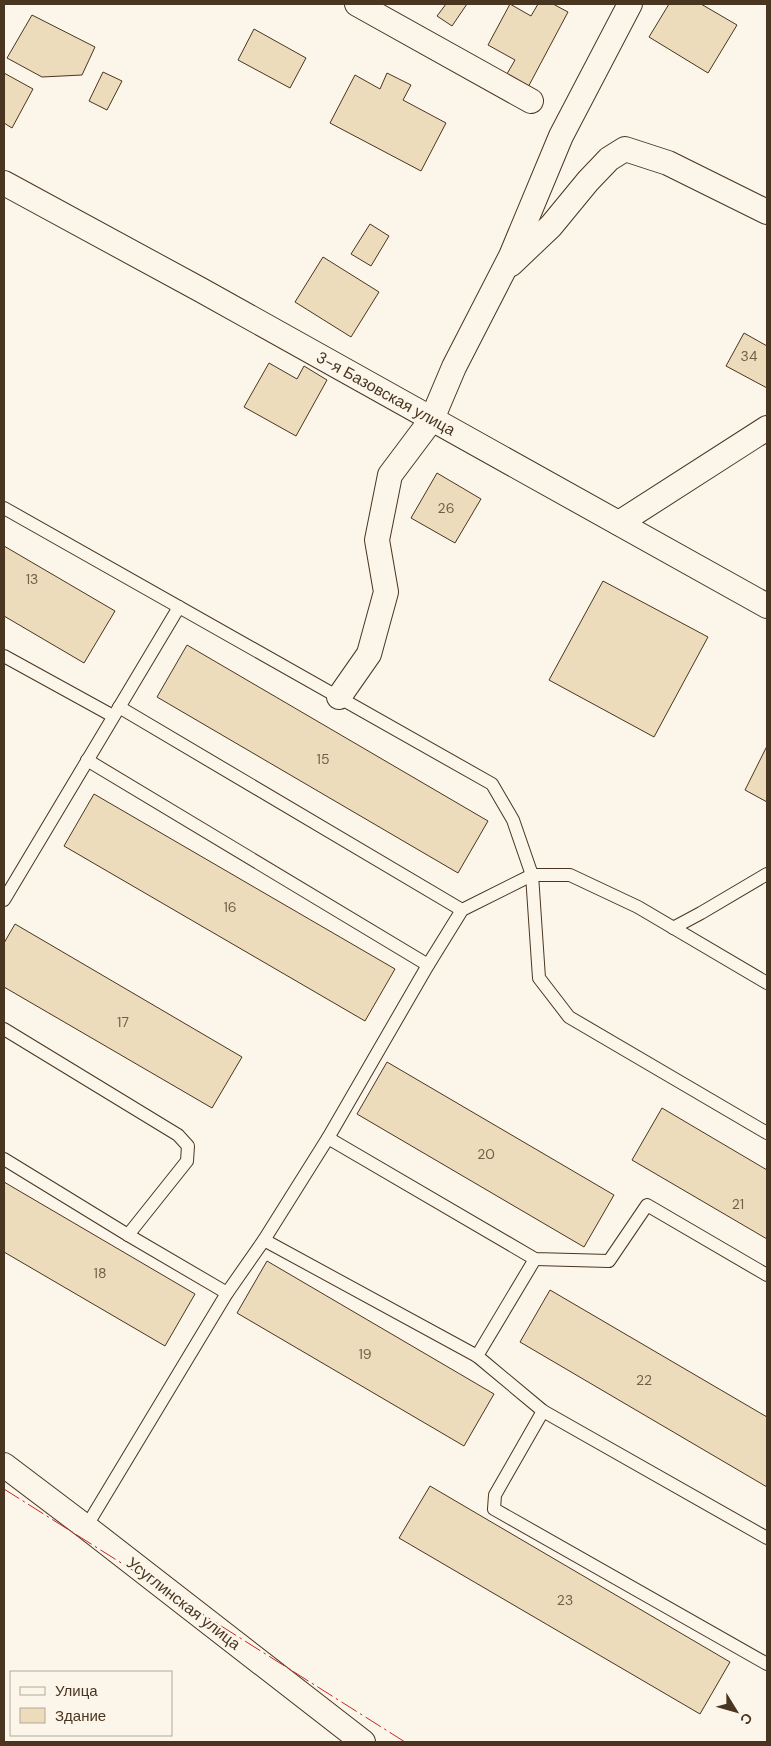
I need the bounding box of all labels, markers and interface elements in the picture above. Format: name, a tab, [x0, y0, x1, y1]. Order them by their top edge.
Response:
street label: 3-я Базовская улица	[313, 346, 459, 440]
house number: 34	[741, 347, 758, 365]
house number: 26	[438, 499, 454, 517]
house number: 13	[26, 570, 38, 588]
house number: 15	[317, 750, 329, 768]
house number: 16	[223, 898, 237, 916]
house number: 17	[117, 1013, 129, 1031]
house number: 20	[477, 1145, 495, 1163]
house number: 21	[732, 1195, 744, 1213]
house number: 18	[94, 1264, 106, 1282]
house number: 19	[358, 1345, 372, 1363]
house number: 22	[636, 1371, 652, 1389]
street label: Усуглинская улица	[123, 1552, 245, 1654]
house number: 23	[557, 1591, 573, 1609]
legend	[10, 1671, 172, 1736]
text: Улица	[55, 1681, 98, 1701]
north arrow	[711, 1686, 761, 1736]
text: Здание	[55, 1706, 106, 1726]
text: С	[736, 1709, 757, 1728]

